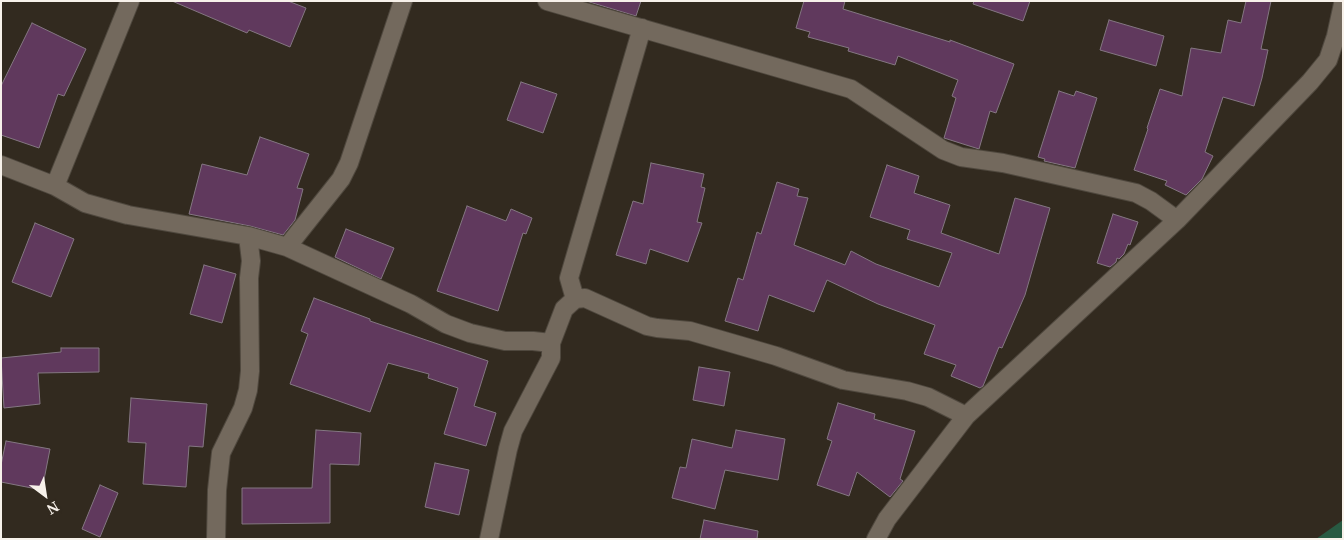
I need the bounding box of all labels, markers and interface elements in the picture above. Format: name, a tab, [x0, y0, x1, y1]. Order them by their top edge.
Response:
north arrow	[20, 470, 70, 520]
text: N	[43, 497, 63, 519]

